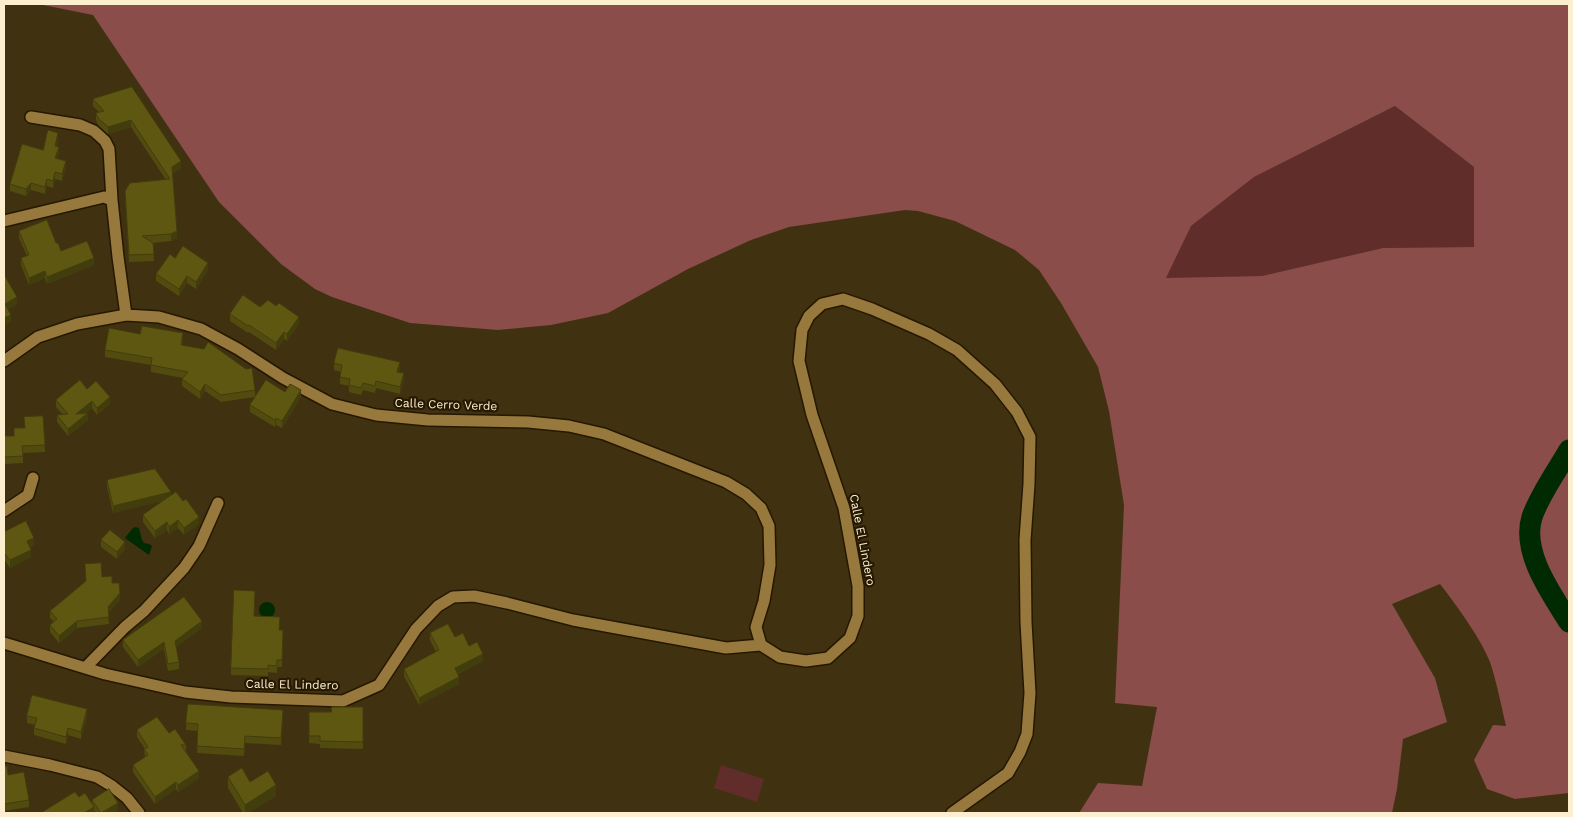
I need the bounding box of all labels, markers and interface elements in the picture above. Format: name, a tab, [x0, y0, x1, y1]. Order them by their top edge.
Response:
street label: Calle Cerro Verde	[394, 396, 498, 414]
street label: Calle El Lindero	[846, 493, 878, 587]
street label: Calle El Lindero	[245, 677, 339, 693]

